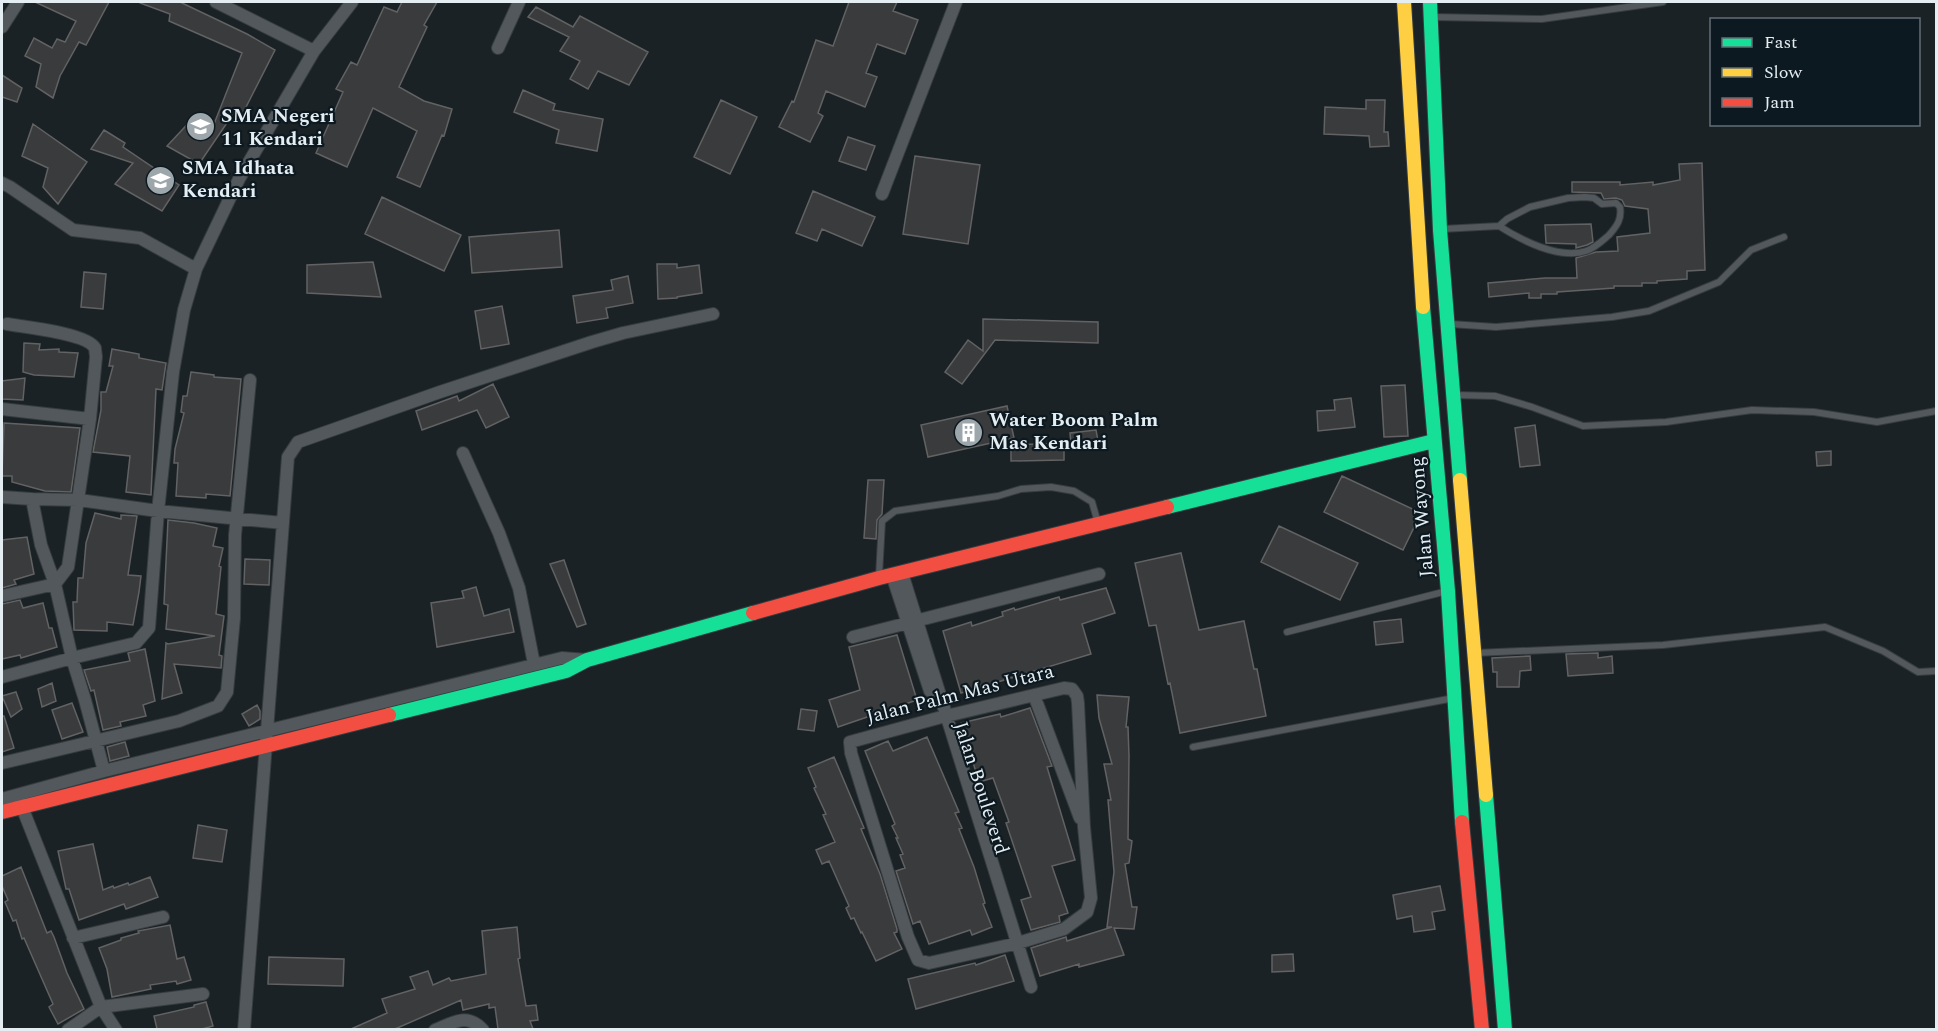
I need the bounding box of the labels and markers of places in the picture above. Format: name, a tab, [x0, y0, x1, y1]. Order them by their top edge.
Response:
place label: SMA Negeri 11 Kendari	[221, 101, 335, 154]
school or university icon: SMA Negeri 11 Kendari	[184, 111, 216, 143]
place label: SMA Idhata Kendari	[182, 153, 295, 206]
school or university icon: SMA Idhata Kendari	[145, 164, 177, 196]
place label: Water Boom Palm Mas Kendari	[989, 405, 1158, 458]
building icon: Water Boom Palm Mas Kendari	[952, 416, 984, 448]

